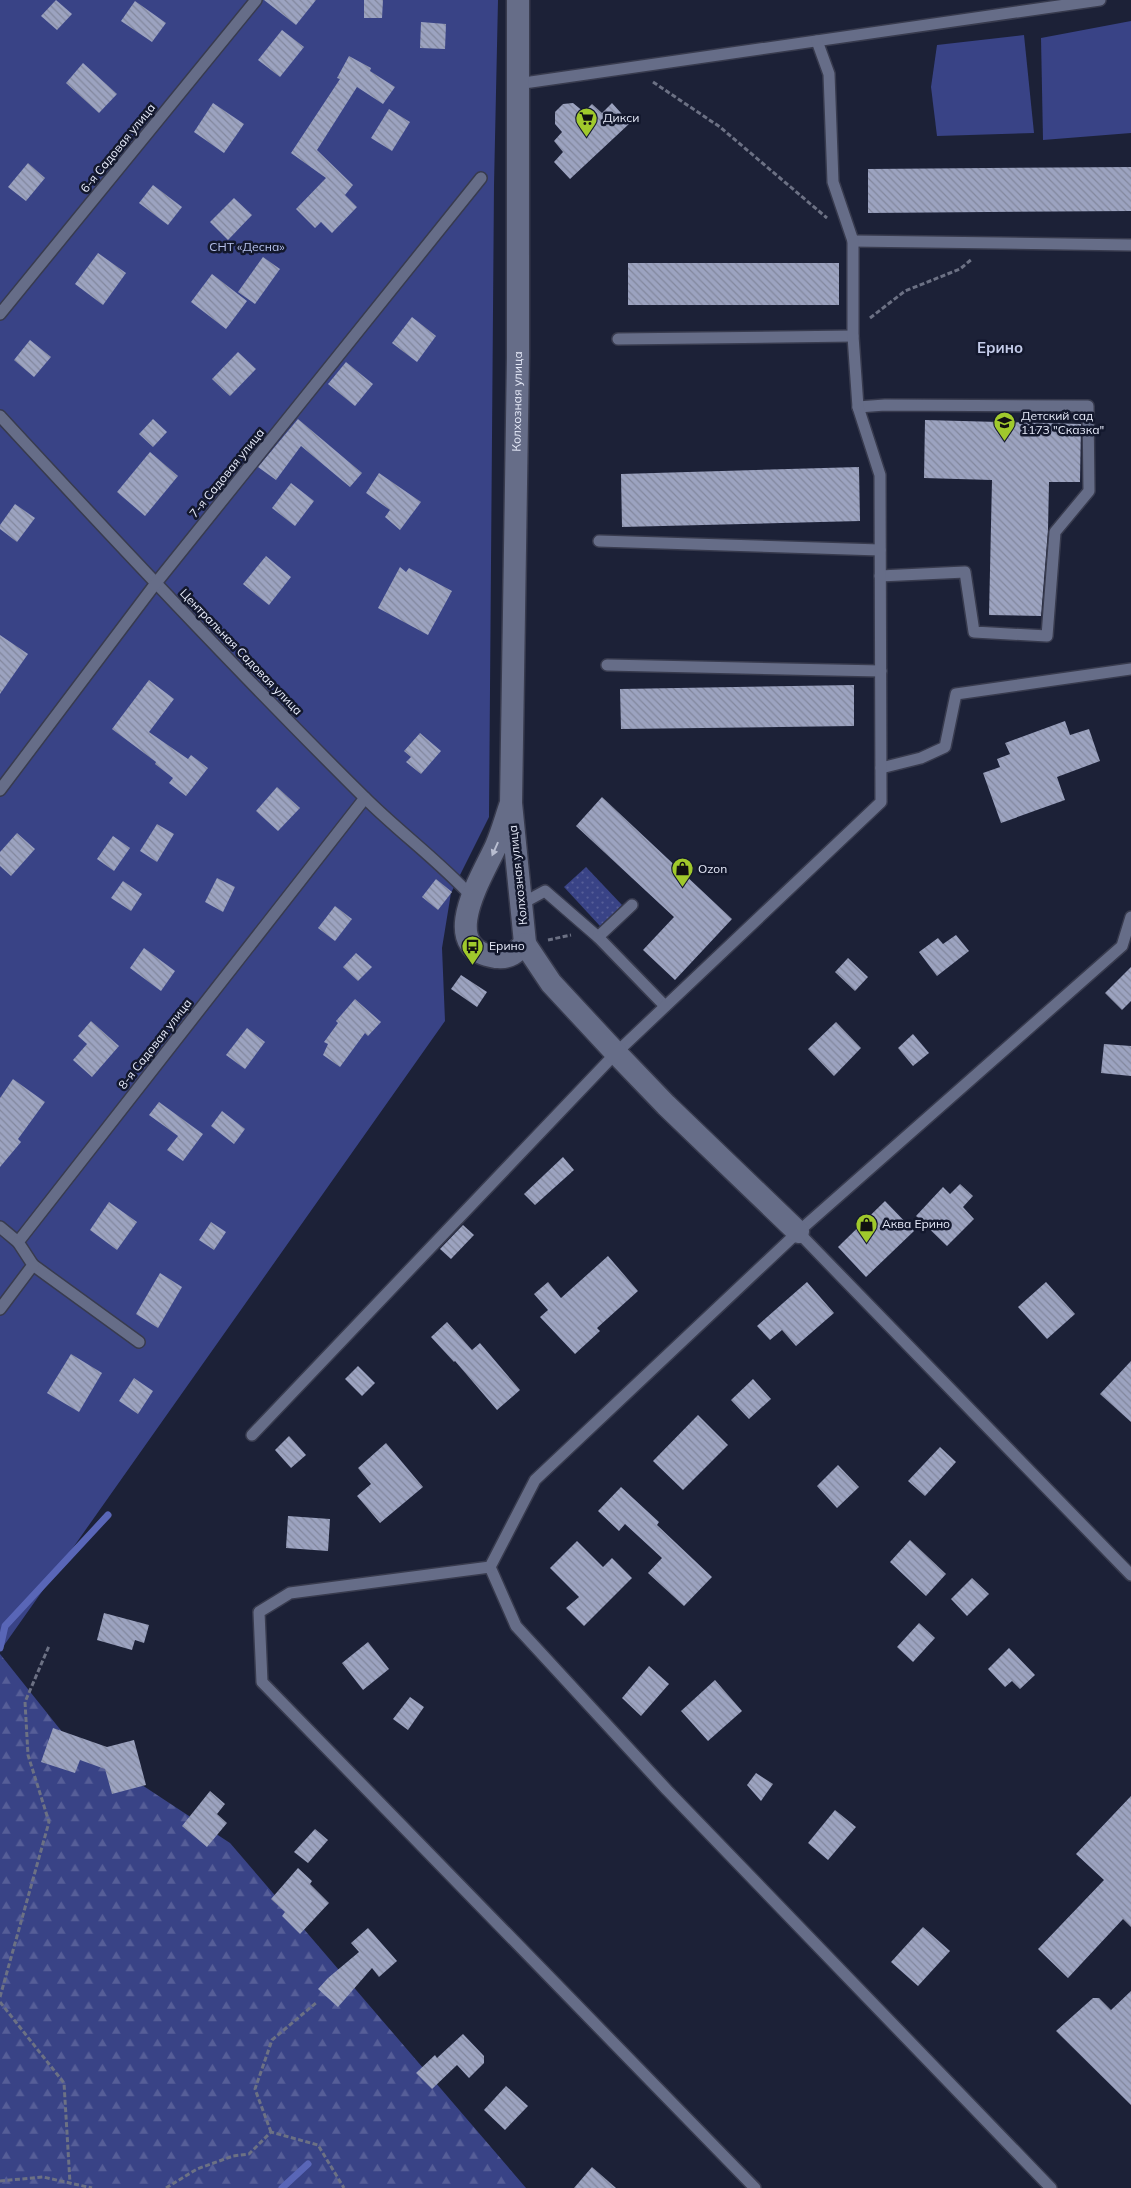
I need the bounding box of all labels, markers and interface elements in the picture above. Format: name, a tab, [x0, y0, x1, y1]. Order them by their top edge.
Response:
street label: 6-я Садовая улица	[77, 100, 158, 195]
supermarket icon: Дикси	[575, 106, 599, 137]
place label: Дикси	[603, 110, 639, 125]
park label: СНТ «Десна»	[209, 239, 285, 254]
district label: Ерино	[977, 338, 1023, 357]
street label: Колхозная улица	[509, 351, 525, 452]
place label: Детский сад 1173 "Сказка"	[1021, 408, 1104, 437]
school or university icon: Детский сад 1173 "Сказка"	[993, 411, 1017, 442]
street label: 7-я Садовая улица	[186, 425, 267, 520]
street label: Центральная Садовая улица	[177, 585, 306, 718]
street label: Колхозная улица	[505, 824, 530, 926]
one-way arrow	[491, 842, 499, 856]
shop icon: Ozon	[670, 857, 694, 888]
place label: Ozon	[698, 861, 727, 876]
bus stop icon: Ерино	[461, 934, 485, 965]
place label: Ерино	[489, 938, 525, 953]
street label: 8-я Садовая улица	[115, 996, 195, 1092]
shop icon: Аква Ерино	[854, 1212, 878, 1243]
place label: Аква Ерино	[882, 1216, 950, 1231]

